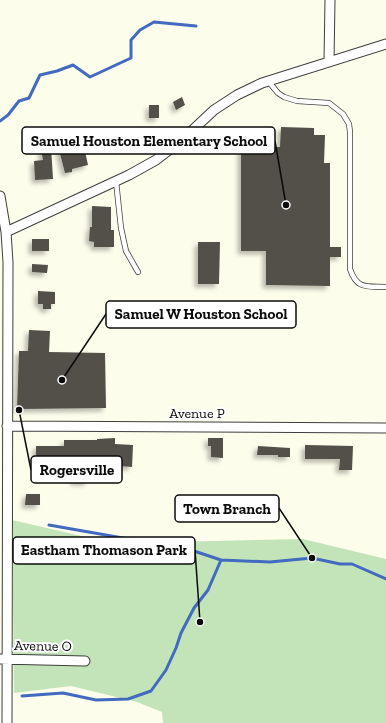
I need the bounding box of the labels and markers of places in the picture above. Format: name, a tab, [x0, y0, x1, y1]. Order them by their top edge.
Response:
callout: Samuel Houston Elementary School	[22, 127, 275, 154]
callout: Samuel W Houston School	[106, 301, 296, 328]
callout: Rogersville	[31, 456, 122, 483]
callout: Town Branch	[175, 495, 279, 522]
callout: Eastham Thomason Park	[13, 537, 195, 564]

